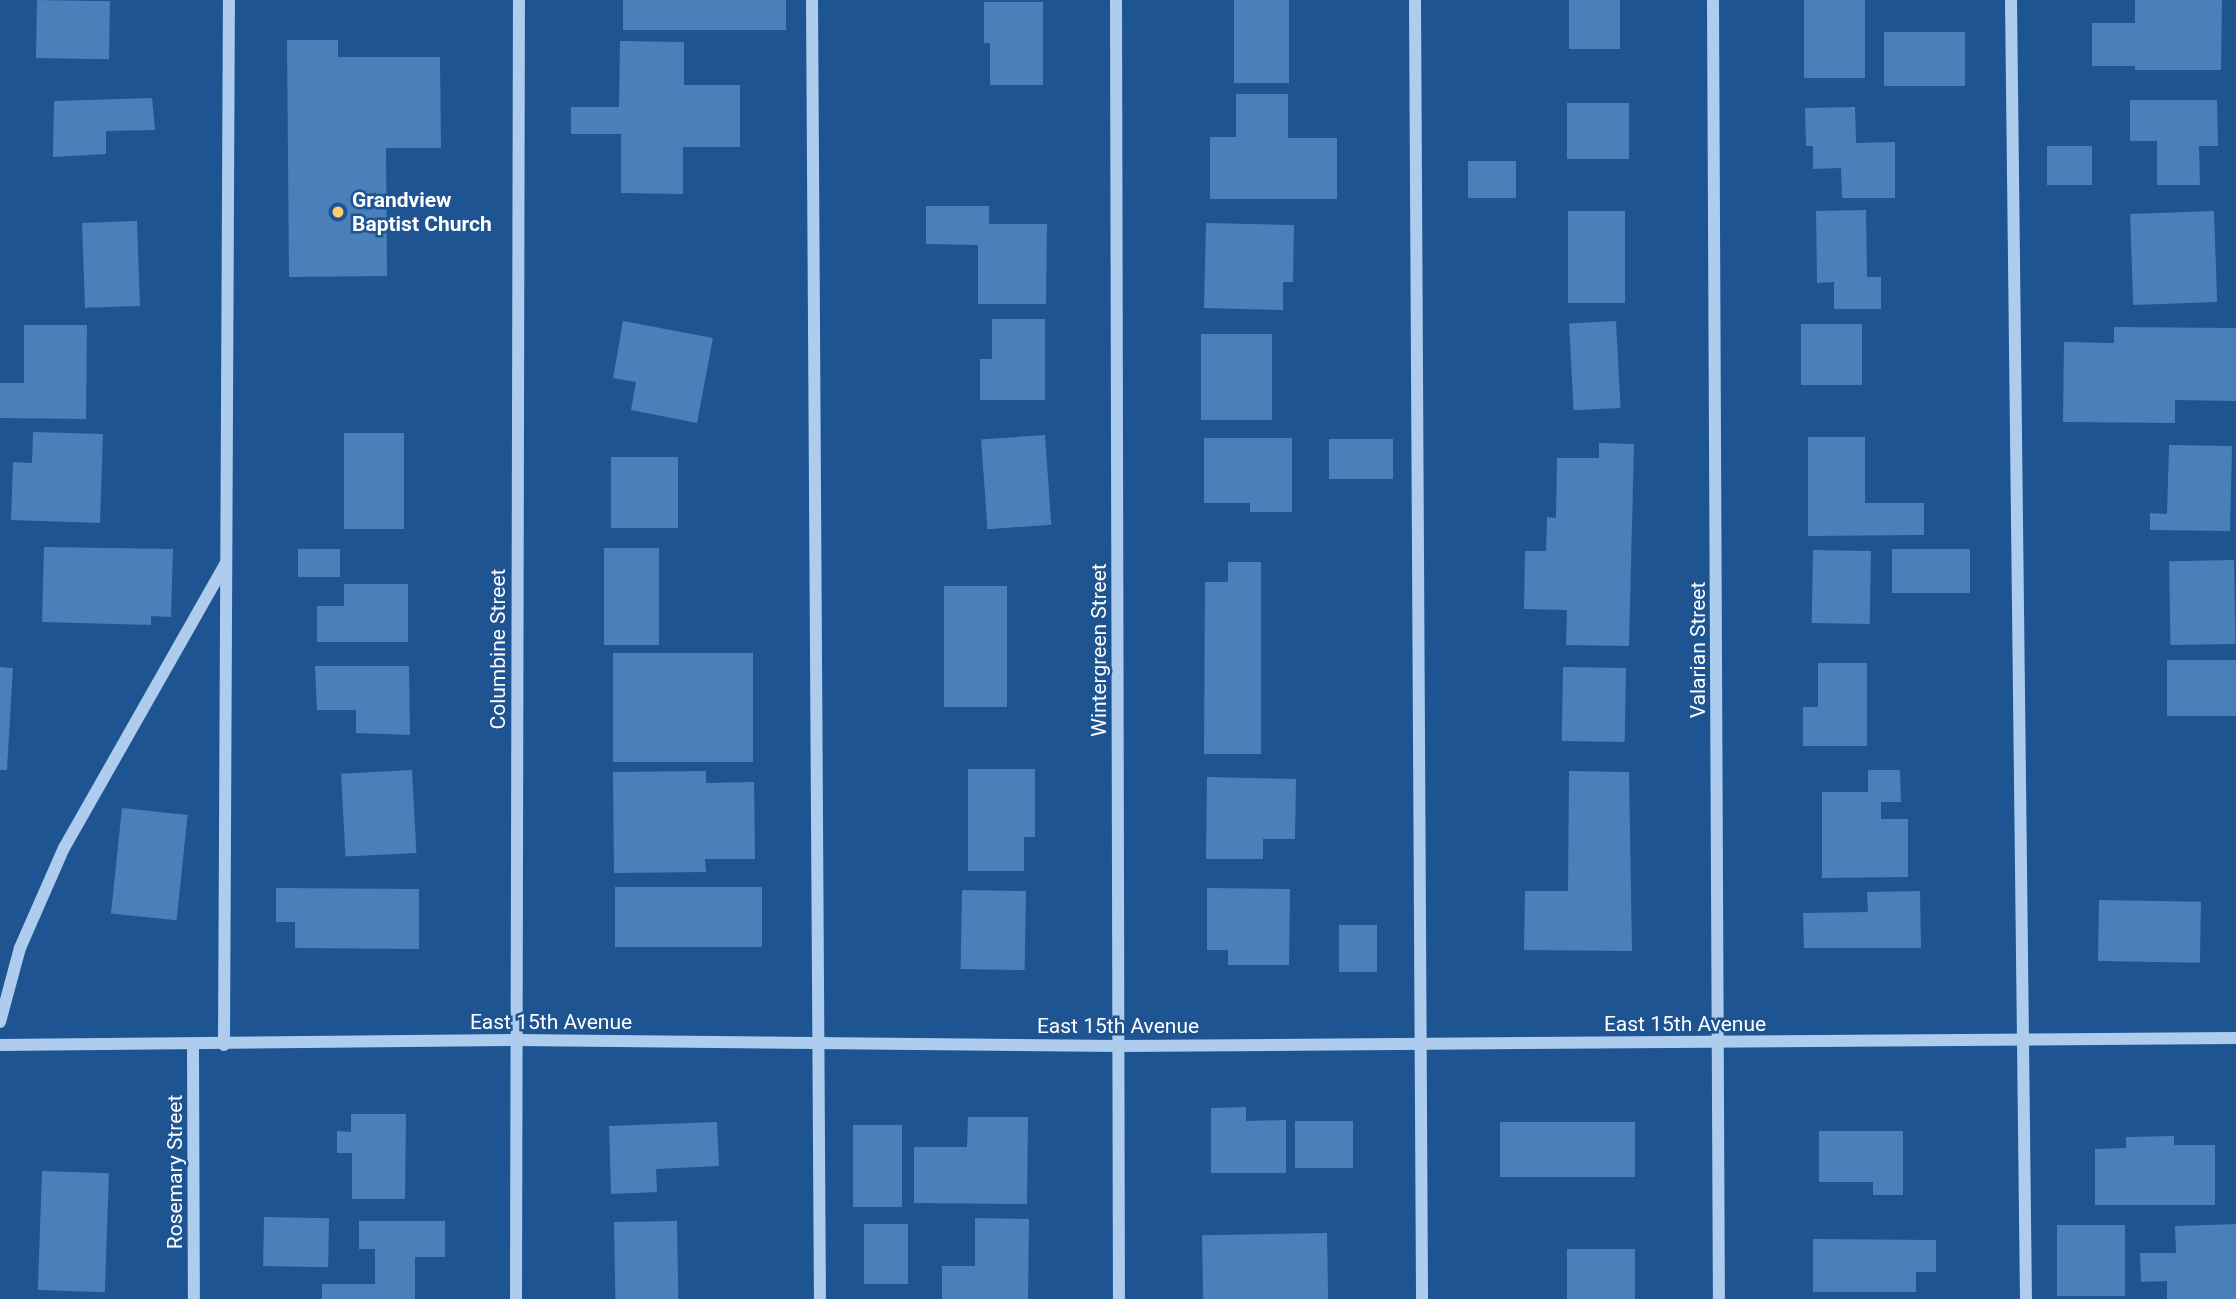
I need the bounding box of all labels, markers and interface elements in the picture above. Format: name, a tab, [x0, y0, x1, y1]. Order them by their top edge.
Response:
place label: Grandview Baptist Church	[352, 187, 492, 237]
marker: Grandview Baptist Church	[330, 204, 346, 220]
street label: Wintergreen Street	[1086, 563, 1112, 737]
street label: Columbine Street	[485, 569, 511, 729]
street label: Valarian Street	[1685, 582, 1711, 718]
street label: East 15th Avenue	[470, 1009, 632, 1035]
street label: East 15th Avenue	[1604, 1011, 1766, 1037]
street label: East 15th Avenue	[1037, 1013, 1199, 1039]
street label: Rosemary Street	[162, 1095, 188, 1249]

